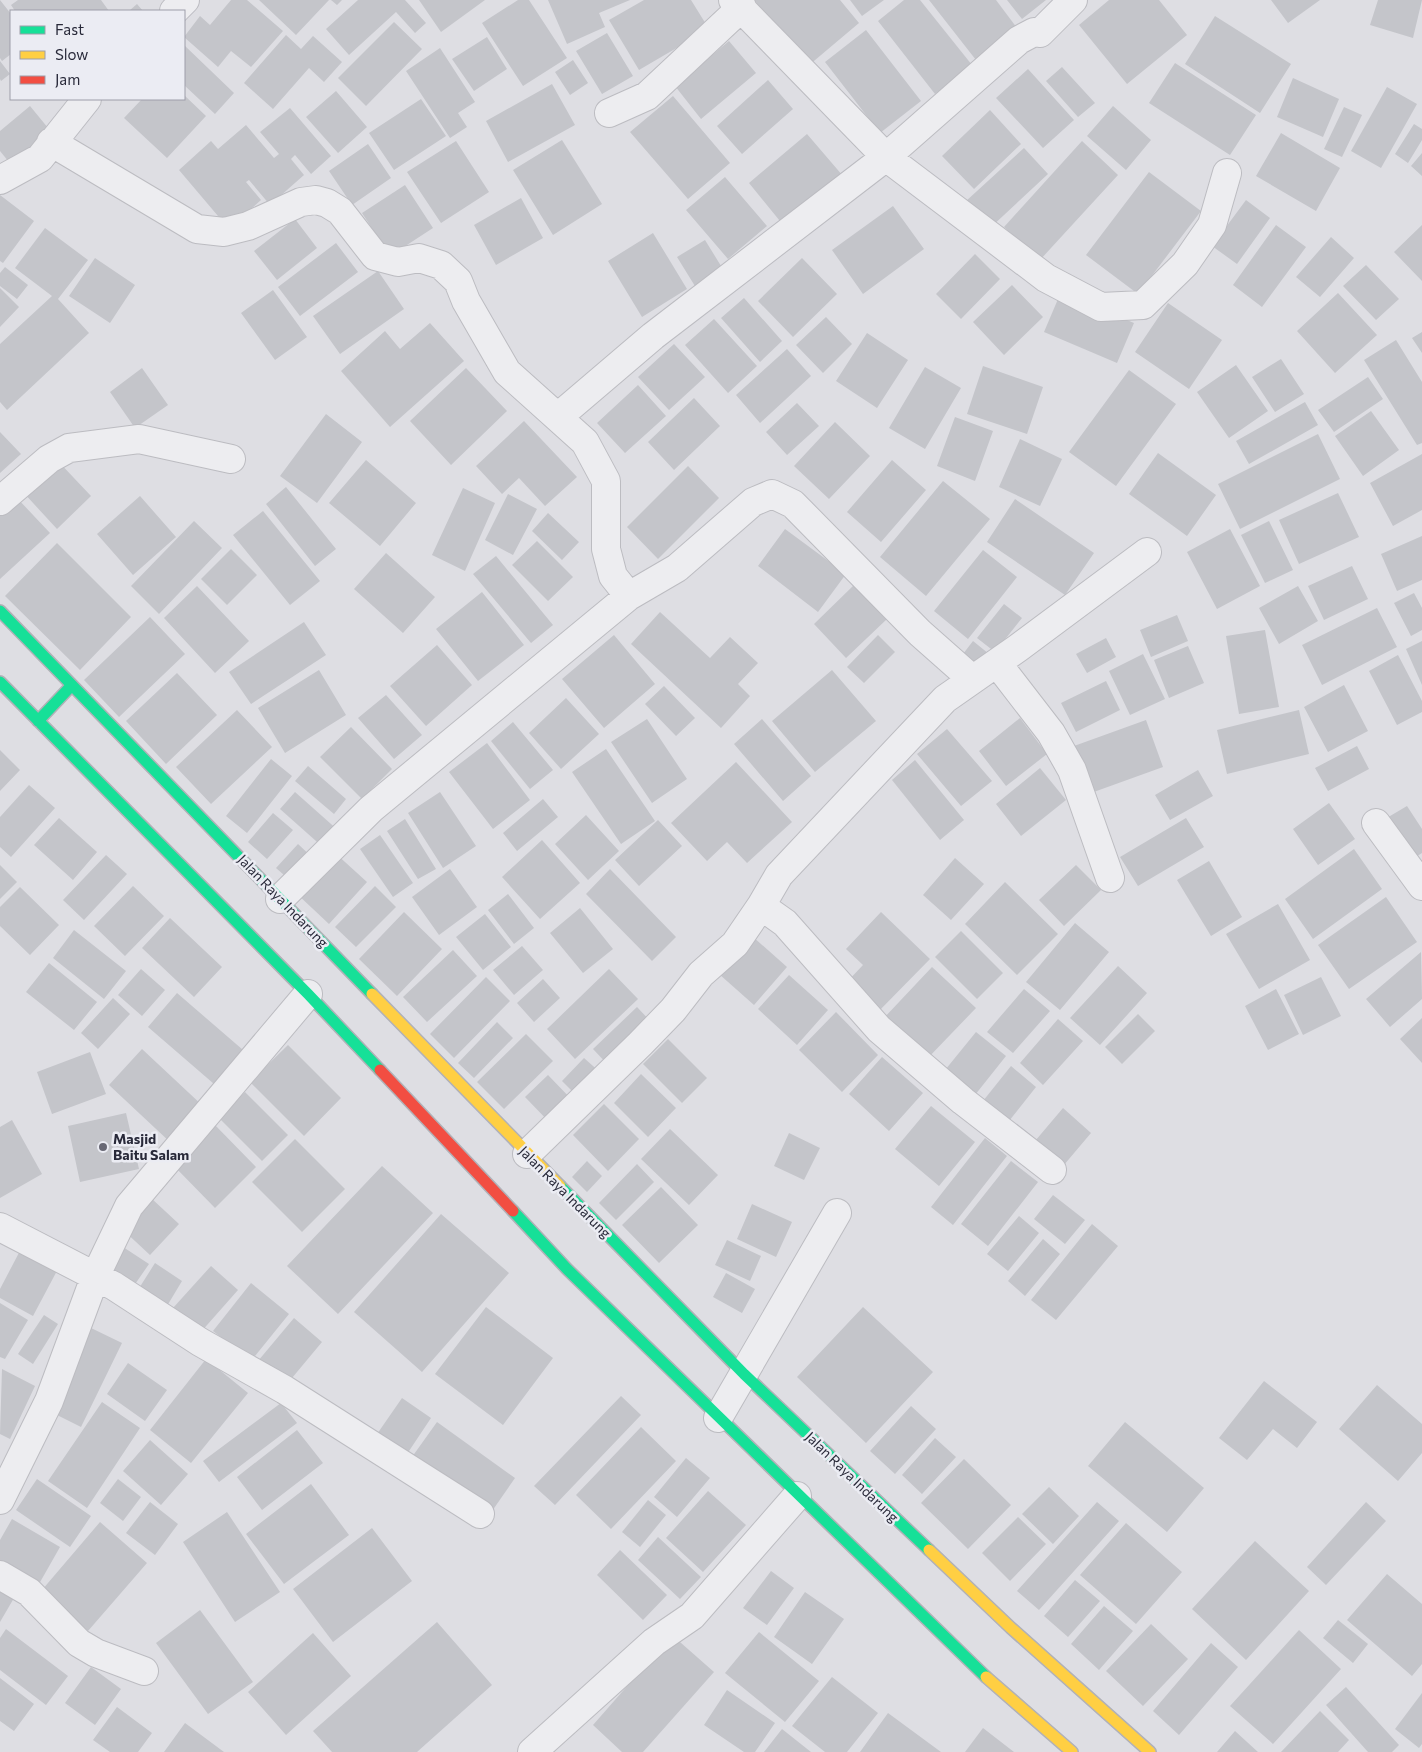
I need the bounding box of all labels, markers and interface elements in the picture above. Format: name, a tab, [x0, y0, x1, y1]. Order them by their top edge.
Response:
legend	[10, 10, 185, 100]
text: Fast	[55, 20, 84, 38]
text: Slow	[55, 45, 88, 63]
text: Jam	[55, 70, 80, 88]
street label: Jalan Raya Indarung	[235, 851, 332, 951]
place label: Masjid Baitu Salam	[113, 1130, 189, 1163]
marker: Masjid Baitu Salam	[97, 1141, 109, 1153]
street label: Jalan Raya Indarung	[516, 1142, 615, 1241]
street label: Jalan Raya Indarung	[802, 1428, 903, 1526]

